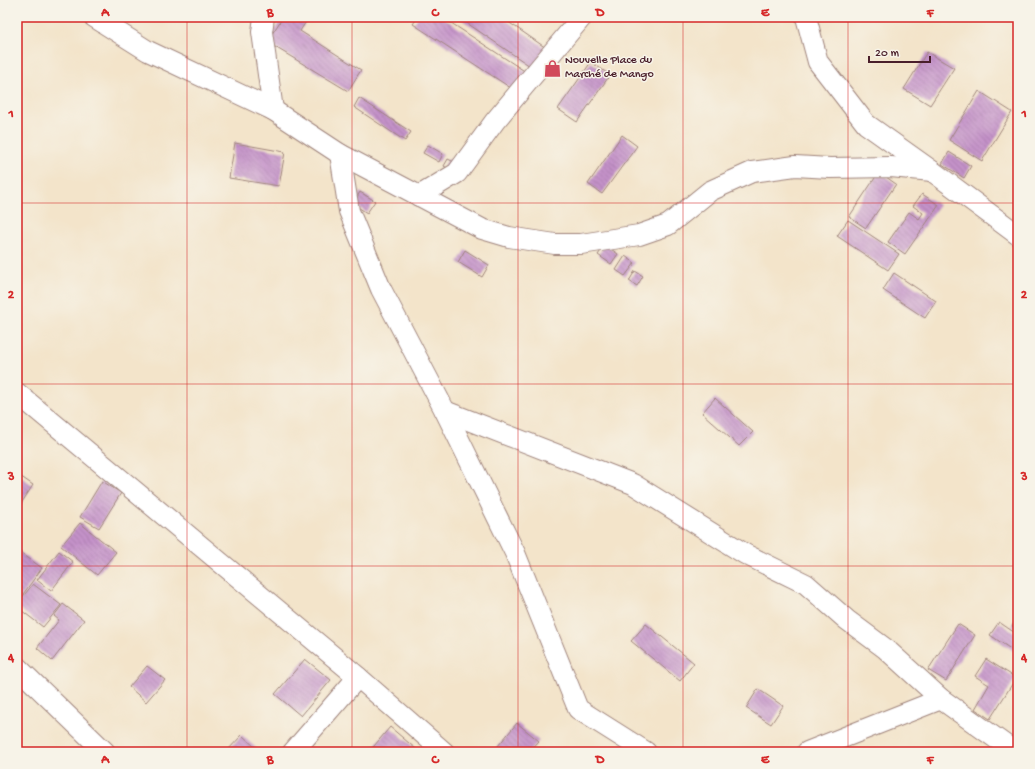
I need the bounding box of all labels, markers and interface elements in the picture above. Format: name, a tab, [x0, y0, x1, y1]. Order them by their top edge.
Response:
text: A	[100, 6, 110, 21]
text: B	[266, 6, 275, 21]
text: C	[430, 6, 440, 21]
text: D	[595, 6, 605, 21]
text: E	[761, 6, 770, 21]
text: F	[926, 6, 935, 21]
scale bar	[869, 38, 930, 64]
text: 20 m	[875, 47, 900, 61]
place label: Nouvelle Place du Marché de Mango	[565, 54, 654, 82]
shop icon: Nouvelle Place du Marché de Mango	[542, 58, 562, 78]
text: 1	[7, 107, 14, 122]
text: 1	[1020, 107, 1027, 122]
text: 2	[8, 288, 15, 303]
text: 2	[1021, 288, 1028, 303]
text: 3	[7, 470, 15, 485]
text: 3	[1020, 470, 1028, 485]
text: 4	[7, 651, 15, 666]
text: 4	[1020, 651, 1028, 666]
text: A	[100, 753, 110, 768]
text: B	[266, 753, 275, 768]
text: C	[430, 753, 440, 768]
text: D	[595, 753, 605, 768]
text: E	[761, 753, 770, 768]
text: F	[926, 753, 935, 768]

